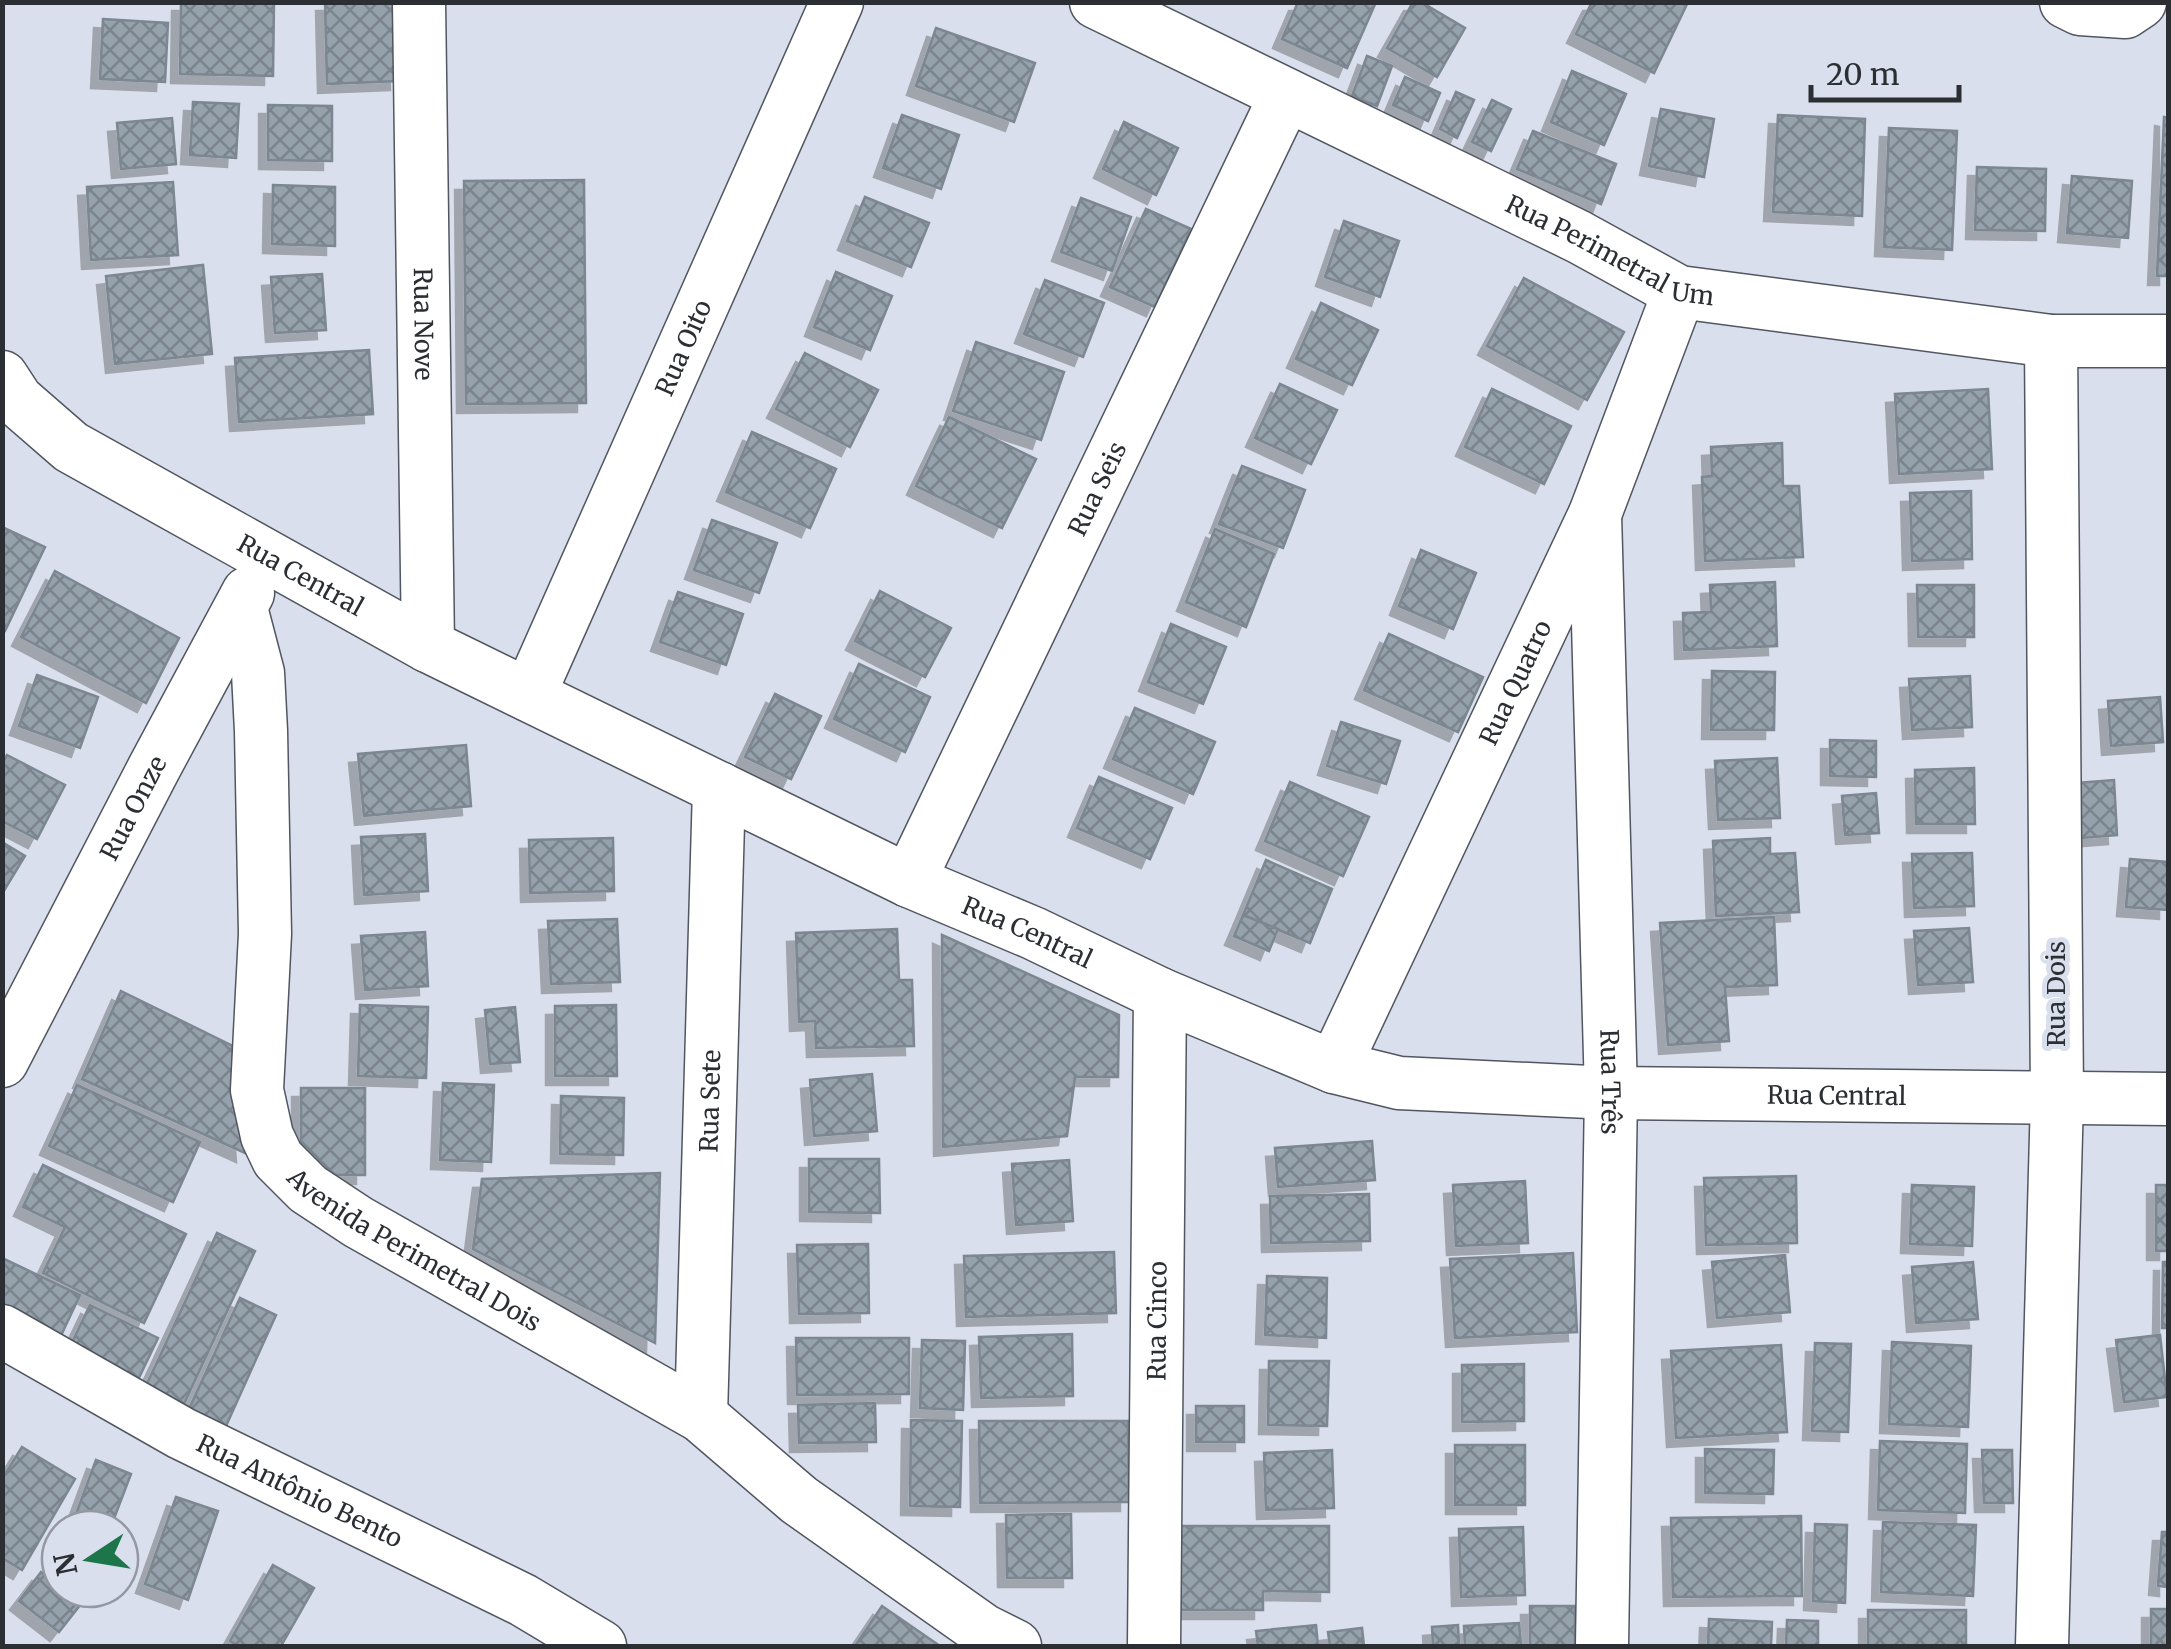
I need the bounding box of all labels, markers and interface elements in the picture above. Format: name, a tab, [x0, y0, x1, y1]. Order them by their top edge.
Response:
scale bar	[1811, 40, 1958, 102]
text: 20 m	[1826, 55, 1900, 93]
street label: Rua Perimetral Um	[1500, 188, 1716, 312]
street label: Rua Nove	[407, 267, 440, 381]
street label: Rua Oito	[648, 295, 719, 401]
street label: Rua Seis	[1061, 436, 1133, 541]
street label: Rua Central	[232, 527, 370, 623]
street label: Rua Quatro	[1472, 615, 1559, 750]
street label: Rua Onze	[93, 750, 174, 866]
street label: Rua Central	[957, 889, 1098, 975]
street label: Rua Dois	[2040, 941, 2072, 1047]
street label: Rua Três	[1593, 1029, 1627, 1135]
street label: Rua Sete	[693, 1049, 727, 1153]
street label: Rua Central	[1767, 1079, 1907, 1112]
street label: Avenida Perimetral Dois	[280, 1161, 547, 1338]
street label: Rua Cinco	[1140, 1261, 1174, 1381]
street label: Rua Antônio Bento	[191, 1427, 408, 1555]
north arrow	[40, 1509, 140, 1609]
text: N	[46, 1550, 85, 1579]

